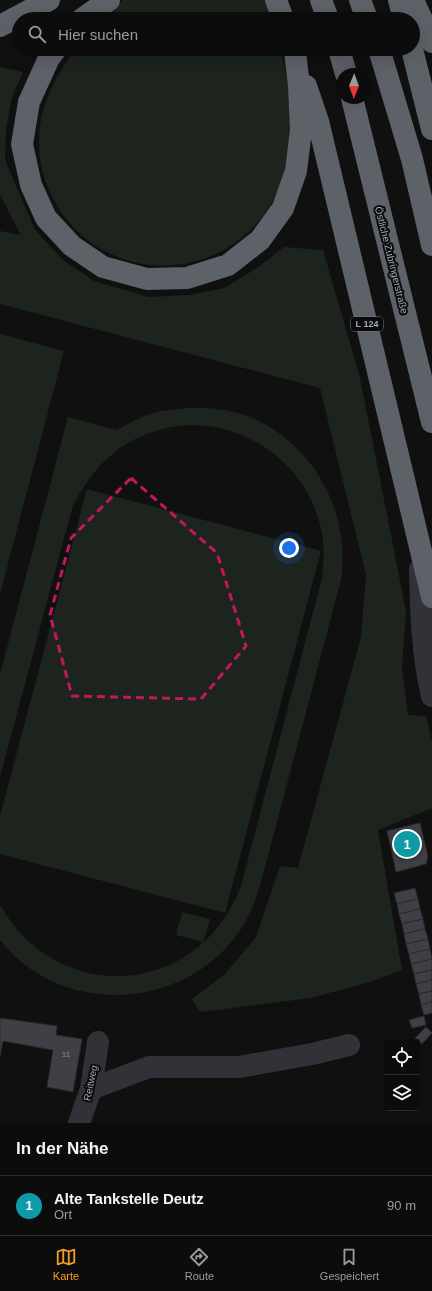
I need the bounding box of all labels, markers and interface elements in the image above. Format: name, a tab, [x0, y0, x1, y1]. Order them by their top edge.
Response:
search box	[12, 12, 420, 56]
icon: search	[26, 23, 48, 45]
text: Hier suchen	[58, 26, 138, 43]
north arrow	[336, 68, 372, 104]
street label: Östliche Zubringerstraße	[373, 205, 410, 315]
road number: L 124	[351, 317, 383, 331]
your location	[279, 538, 299, 558]
pin: 1	[394, 829, 420, 859]
map controls	[384, 1039, 420, 1111]
button: locate	[384, 1039, 420, 1075]
house number: 11	[62, 1050, 71, 1059]
street label: Reitweg	[81, 1064, 100, 1102]
button: layers	[384, 1075, 420, 1111]
text: In der Nähe	[16, 1139, 109, 1158]
text: Alte Tankstelle Deutz	[54, 1190, 204, 1207]
text: 1	[25, 1198, 33, 1213]
text: 90 m	[387, 1198, 416, 1213]
text: Ort	[54, 1207, 72, 1222]
tab: Karte	[53, 1246, 79, 1282]
tab: Route	[185, 1246, 214, 1282]
tab: Gespeichert	[320, 1246, 379, 1282]

